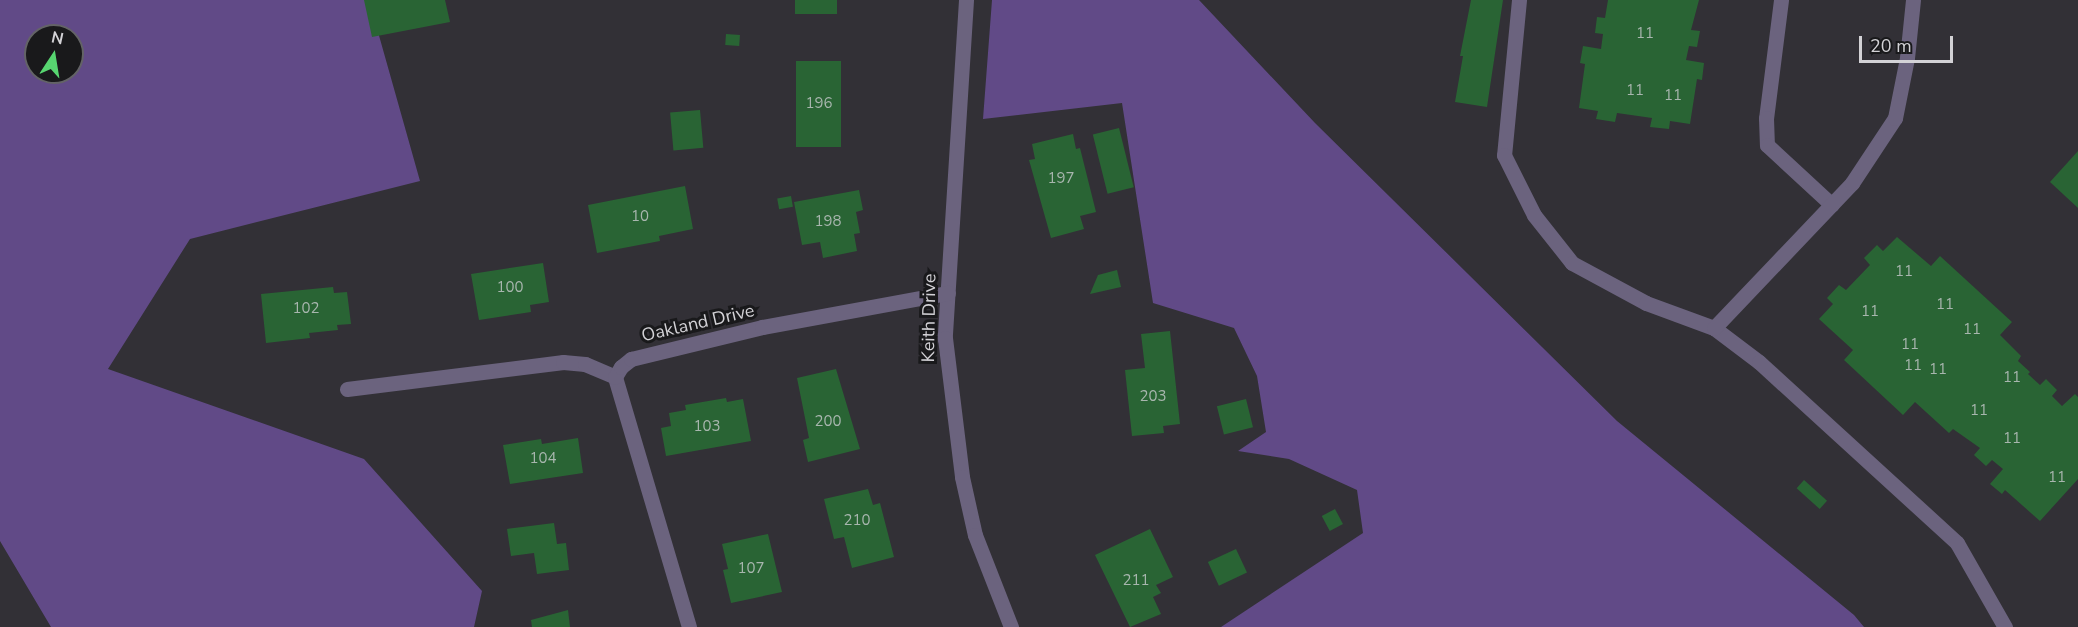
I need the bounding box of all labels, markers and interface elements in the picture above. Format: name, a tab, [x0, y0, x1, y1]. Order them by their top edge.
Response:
north arrow	[24, 24, 84, 84]
scale bar	[1862, 24, 1956, 62]
house number: 11	[1636, 25, 1654, 43]
text: N	[49, 26, 65, 50]
text: 20 m	[1870, 34, 1912, 58]
house number: 11	[1626, 82, 1644, 100]
house number: 11	[1664, 87, 1682, 105]
house number: 196	[806, 95, 832, 113]
house number: 197	[1048, 170, 1074, 188]
house number: 10	[631, 208, 649, 226]
house number: 198	[815, 213, 841, 231]
house number: 11	[1895, 263, 1913, 281]
street label: Keith Drive	[917, 274, 941, 362]
house number: 100	[497, 279, 523, 297]
house number: 11	[1936, 296, 1954, 314]
house number: 102	[293, 300, 319, 318]
street label: Oakland Drive	[639, 300, 757, 346]
house number: 11	[1861, 303, 1879, 321]
house number: 11	[1963, 321, 1981, 339]
house number: 11	[1901, 336, 1919, 354]
house number: 11	[1904, 357, 1922, 375]
house number: 11	[1929, 361, 1947, 379]
house number: 11	[2003, 369, 2021, 387]
house number: 203	[1140, 388, 1166, 406]
house number: 11	[1970, 402, 1988, 420]
house number: 200	[815, 413, 841, 431]
house number: 103	[694, 418, 720, 436]
house number: 11	[2003, 430, 2021, 448]
house number: 104	[530, 450, 556, 468]
house number: 11	[2048, 469, 2066, 487]
house number: 210	[844, 512, 870, 530]
house number: 107	[738, 560, 764, 578]
house number: 211	[1123, 572, 1149, 590]

